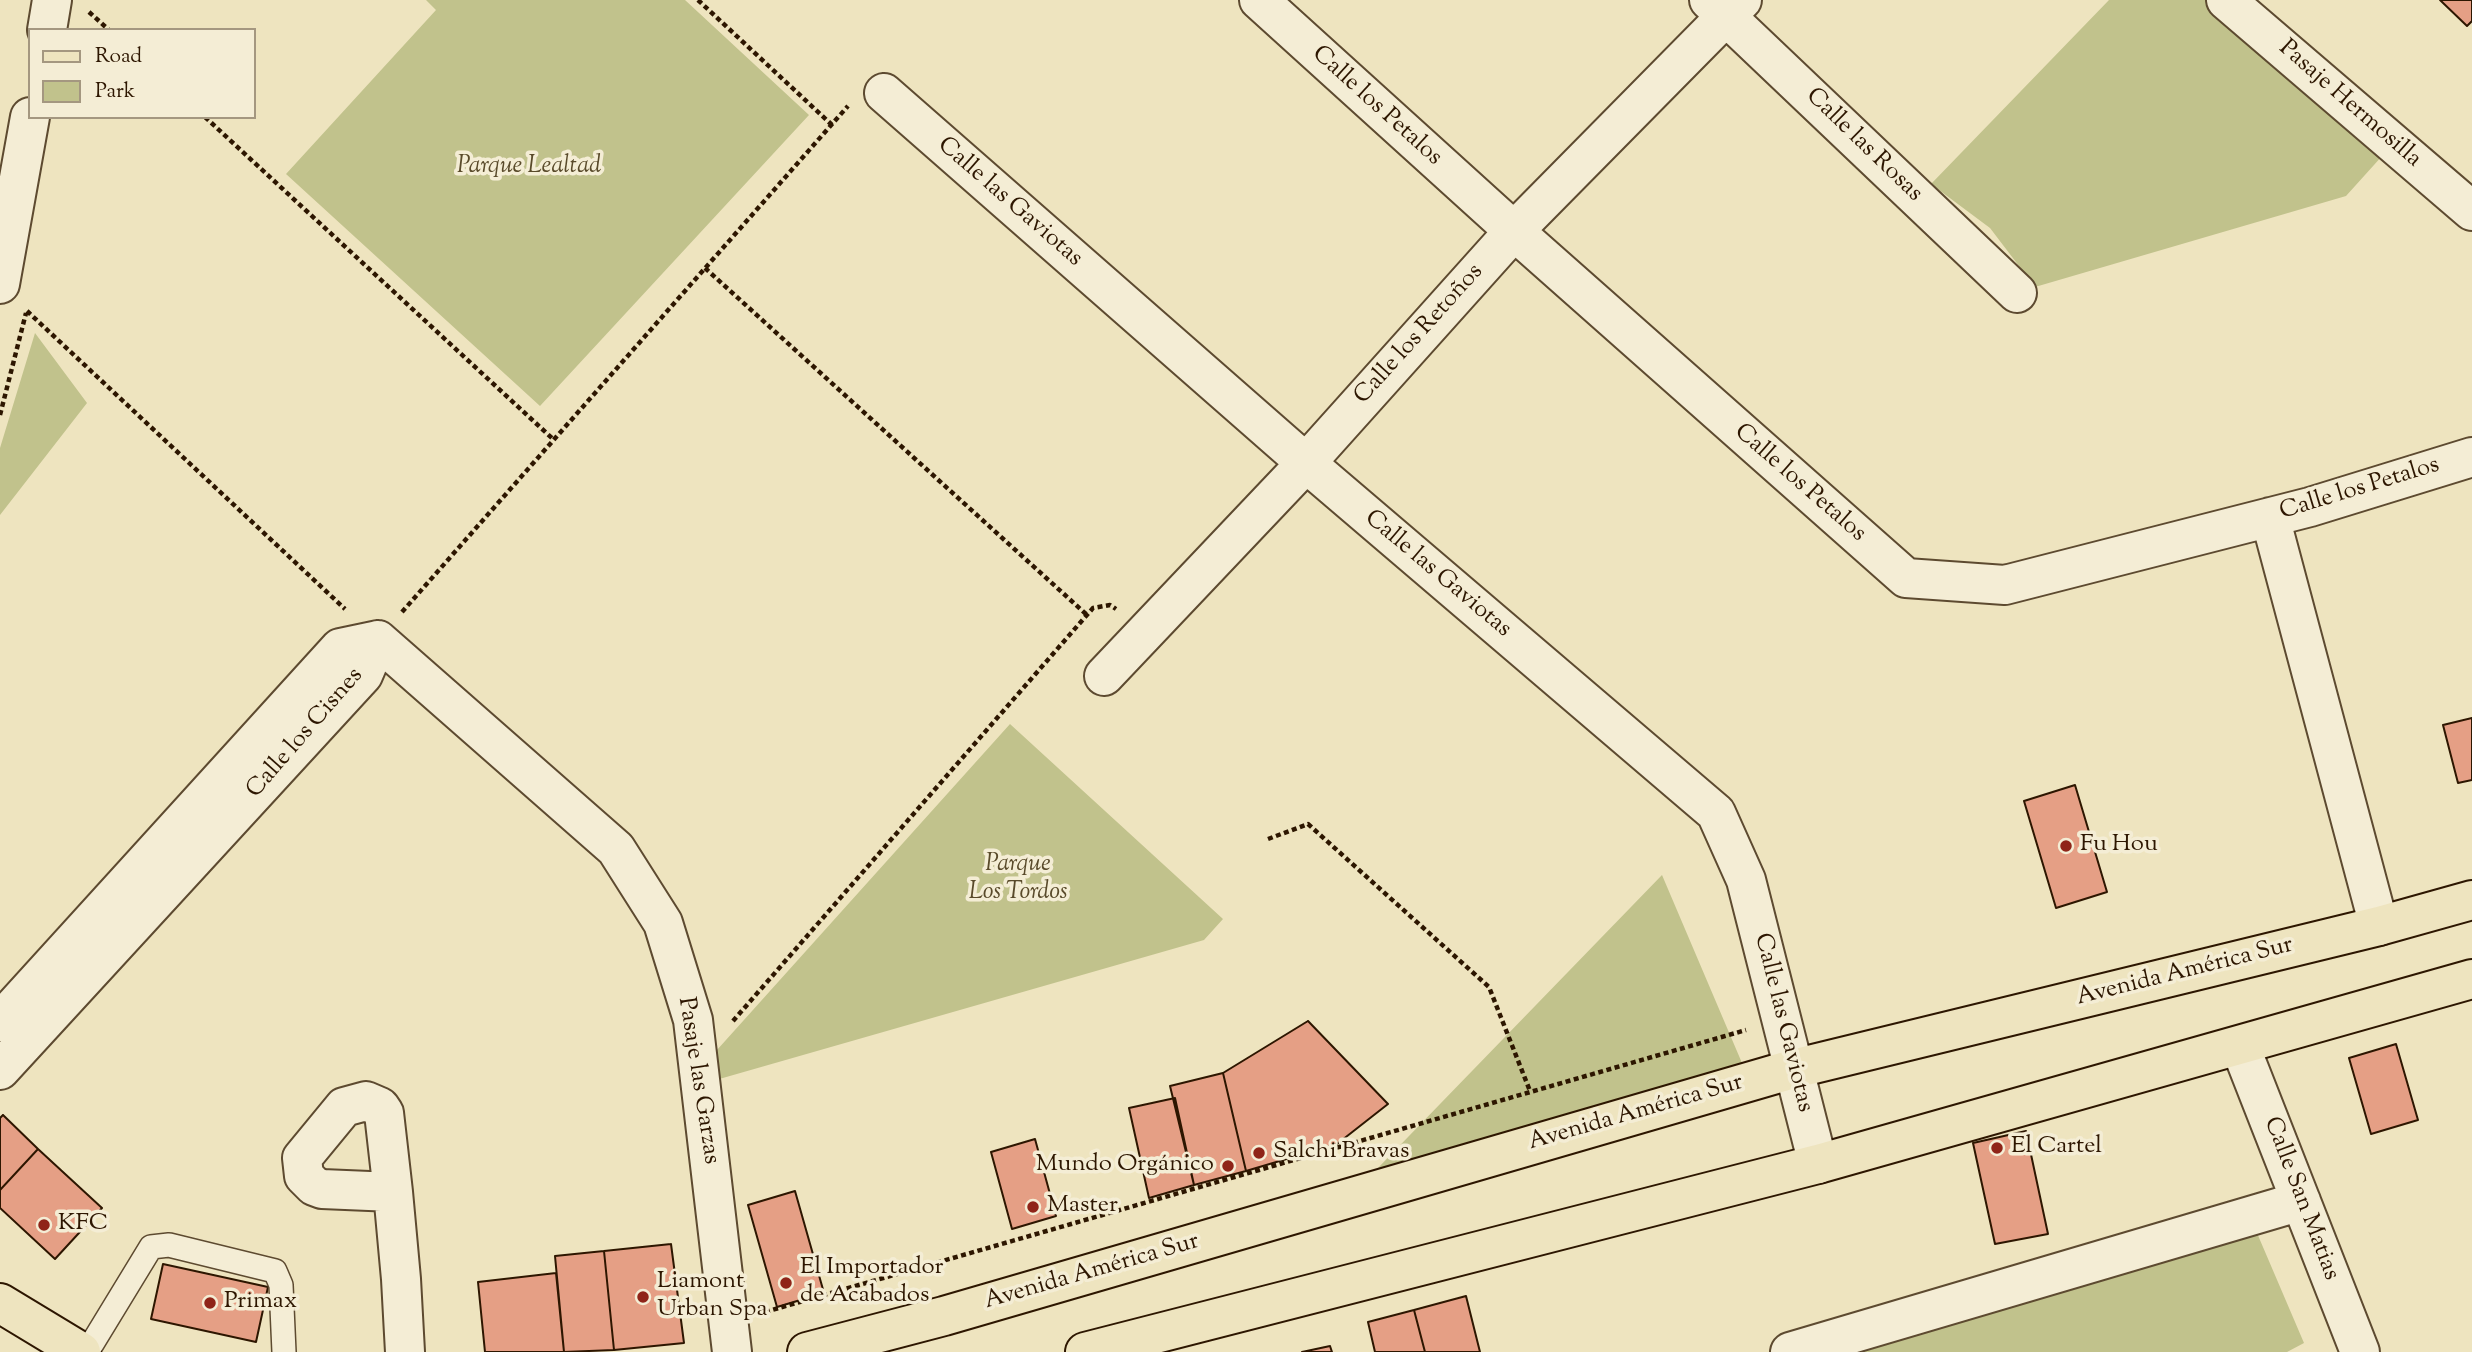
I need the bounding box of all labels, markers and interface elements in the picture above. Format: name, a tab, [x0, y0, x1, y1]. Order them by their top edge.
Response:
legend	[28, 28, 256, 119]
street label: Pasaje Hermosilla	[2272, 35, 2426, 175]
street label: Calle los Petalos	[1305, 41, 1447, 173]
text: Road	[95, 42, 142, 72]
text: Park	[95, 77, 135, 107]
street label: Calle las Rosas	[1799, 83, 1927, 209]
street label: Calle las Gaviotas	[930, 132, 1088, 274]
park label: Parque Lealtad	[457, 154, 601, 182]
street label: Calle los Retoños	[1349, 259, 1491, 411]
street label: Calle los Petalos	[1727, 419, 1871, 549]
street label: Calle los Petalos	[2277, 452, 2443, 528]
street label: Calle las Gaviotas	[1358, 505, 1516, 645]
street label: Calle los Cisnes	[242, 663, 370, 805]
place label: Fu Hou	[2080, 832, 2158, 860]
marker: Fu Hou	[2058, 838, 2074, 854]
park label: Parque Los Tordos	[969, 852, 1067, 908]
street label: Calle las Gaviotas	[1746, 931, 1818, 1115]
street label: Avenida América Sur	[2074, 932, 2296, 1014]
street label: Pasaje las Garzas	[670, 995, 724, 1167]
street label: Avenida América Sur	[1525, 1070, 1747, 1158]
street label: Calle San Matias	[2256, 1113, 2344, 1285]
place label: El Cartel	[2011, 1134, 2102, 1162]
place label: Salchi Bravas	[1273, 1139, 1409, 1167]
marker: El Cartel	[1989, 1140, 2005, 1156]
marker: Salchi Bravas	[1251, 1145, 1267, 1161]
place label: Mundo Orgánico	[1036, 1152, 1214, 1180]
marker: Mundo Orgánico	[1220, 1158, 1236, 1174]
place label: Master	[1047, 1193, 1118, 1221]
marker: Master	[1025, 1199, 1041, 1215]
place label: KFC	[58, 1211, 108, 1239]
marker: KFC	[36, 1217, 52, 1233]
street label: Avenida América Sur	[981, 1229, 1203, 1317]
place label: El Importador de Acabados	[800, 1255, 944, 1311]
place label: Liamont Urban Spa	[657, 1269, 767, 1325]
marker: El Importador de Acabados	[778, 1275, 794, 1291]
place label: Primax	[224, 1289, 297, 1317]
marker: Liamont Urban Spa	[635, 1289, 651, 1305]
marker: Primax	[202, 1295, 218, 1311]

